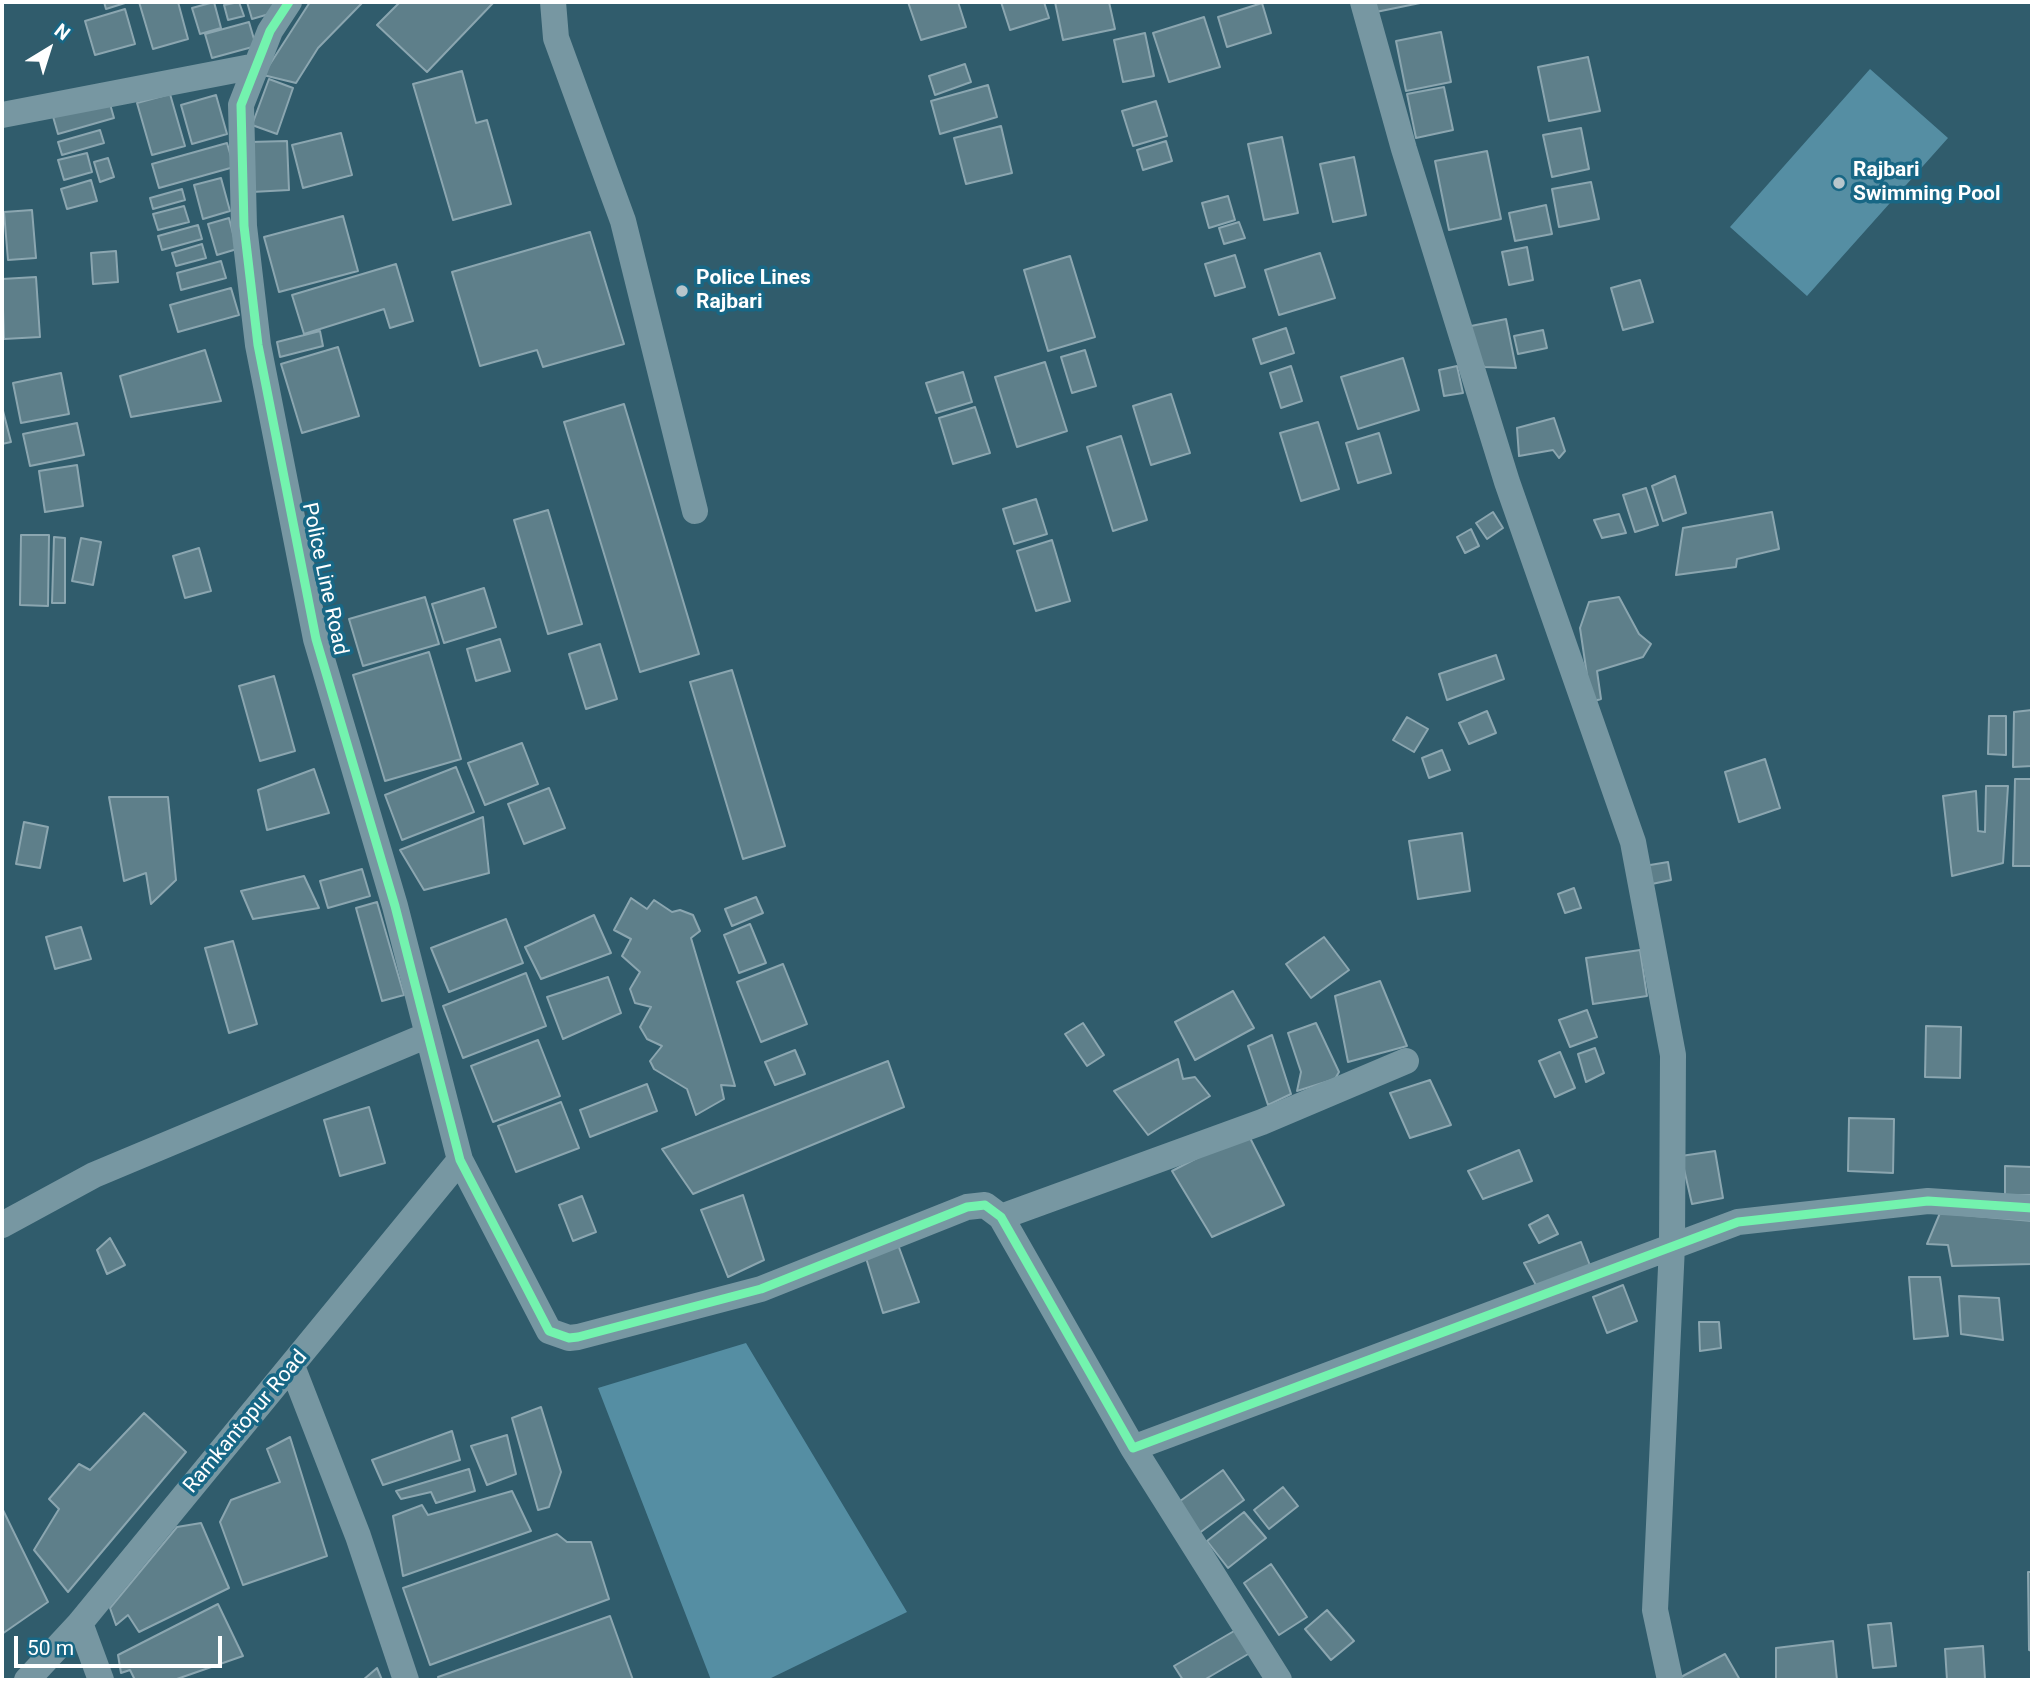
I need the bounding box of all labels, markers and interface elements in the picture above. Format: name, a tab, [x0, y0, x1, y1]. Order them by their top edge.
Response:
north arrow	[14, 14, 84, 84]
text: N	[50, 19, 75, 45]
place label: Rajbari Swimming Pool	[1853, 158, 2001, 208]
marker: Rajbari Swimming Pool	[1831, 175, 1847, 191]
place label: Police Lines Rajbari	[696, 266, 811, 316]
marker: Police Lines Rajbari	[674, 283, 690, 299]
street label: Police Line Road	[296, 500, 352, 658]
street label: Ramkantopur Road	[179, 1345, 313, 1499]
scale bar	[18, 1622, 226, 1666]
text: 50 m	[27, 1636, 74, 1660]

